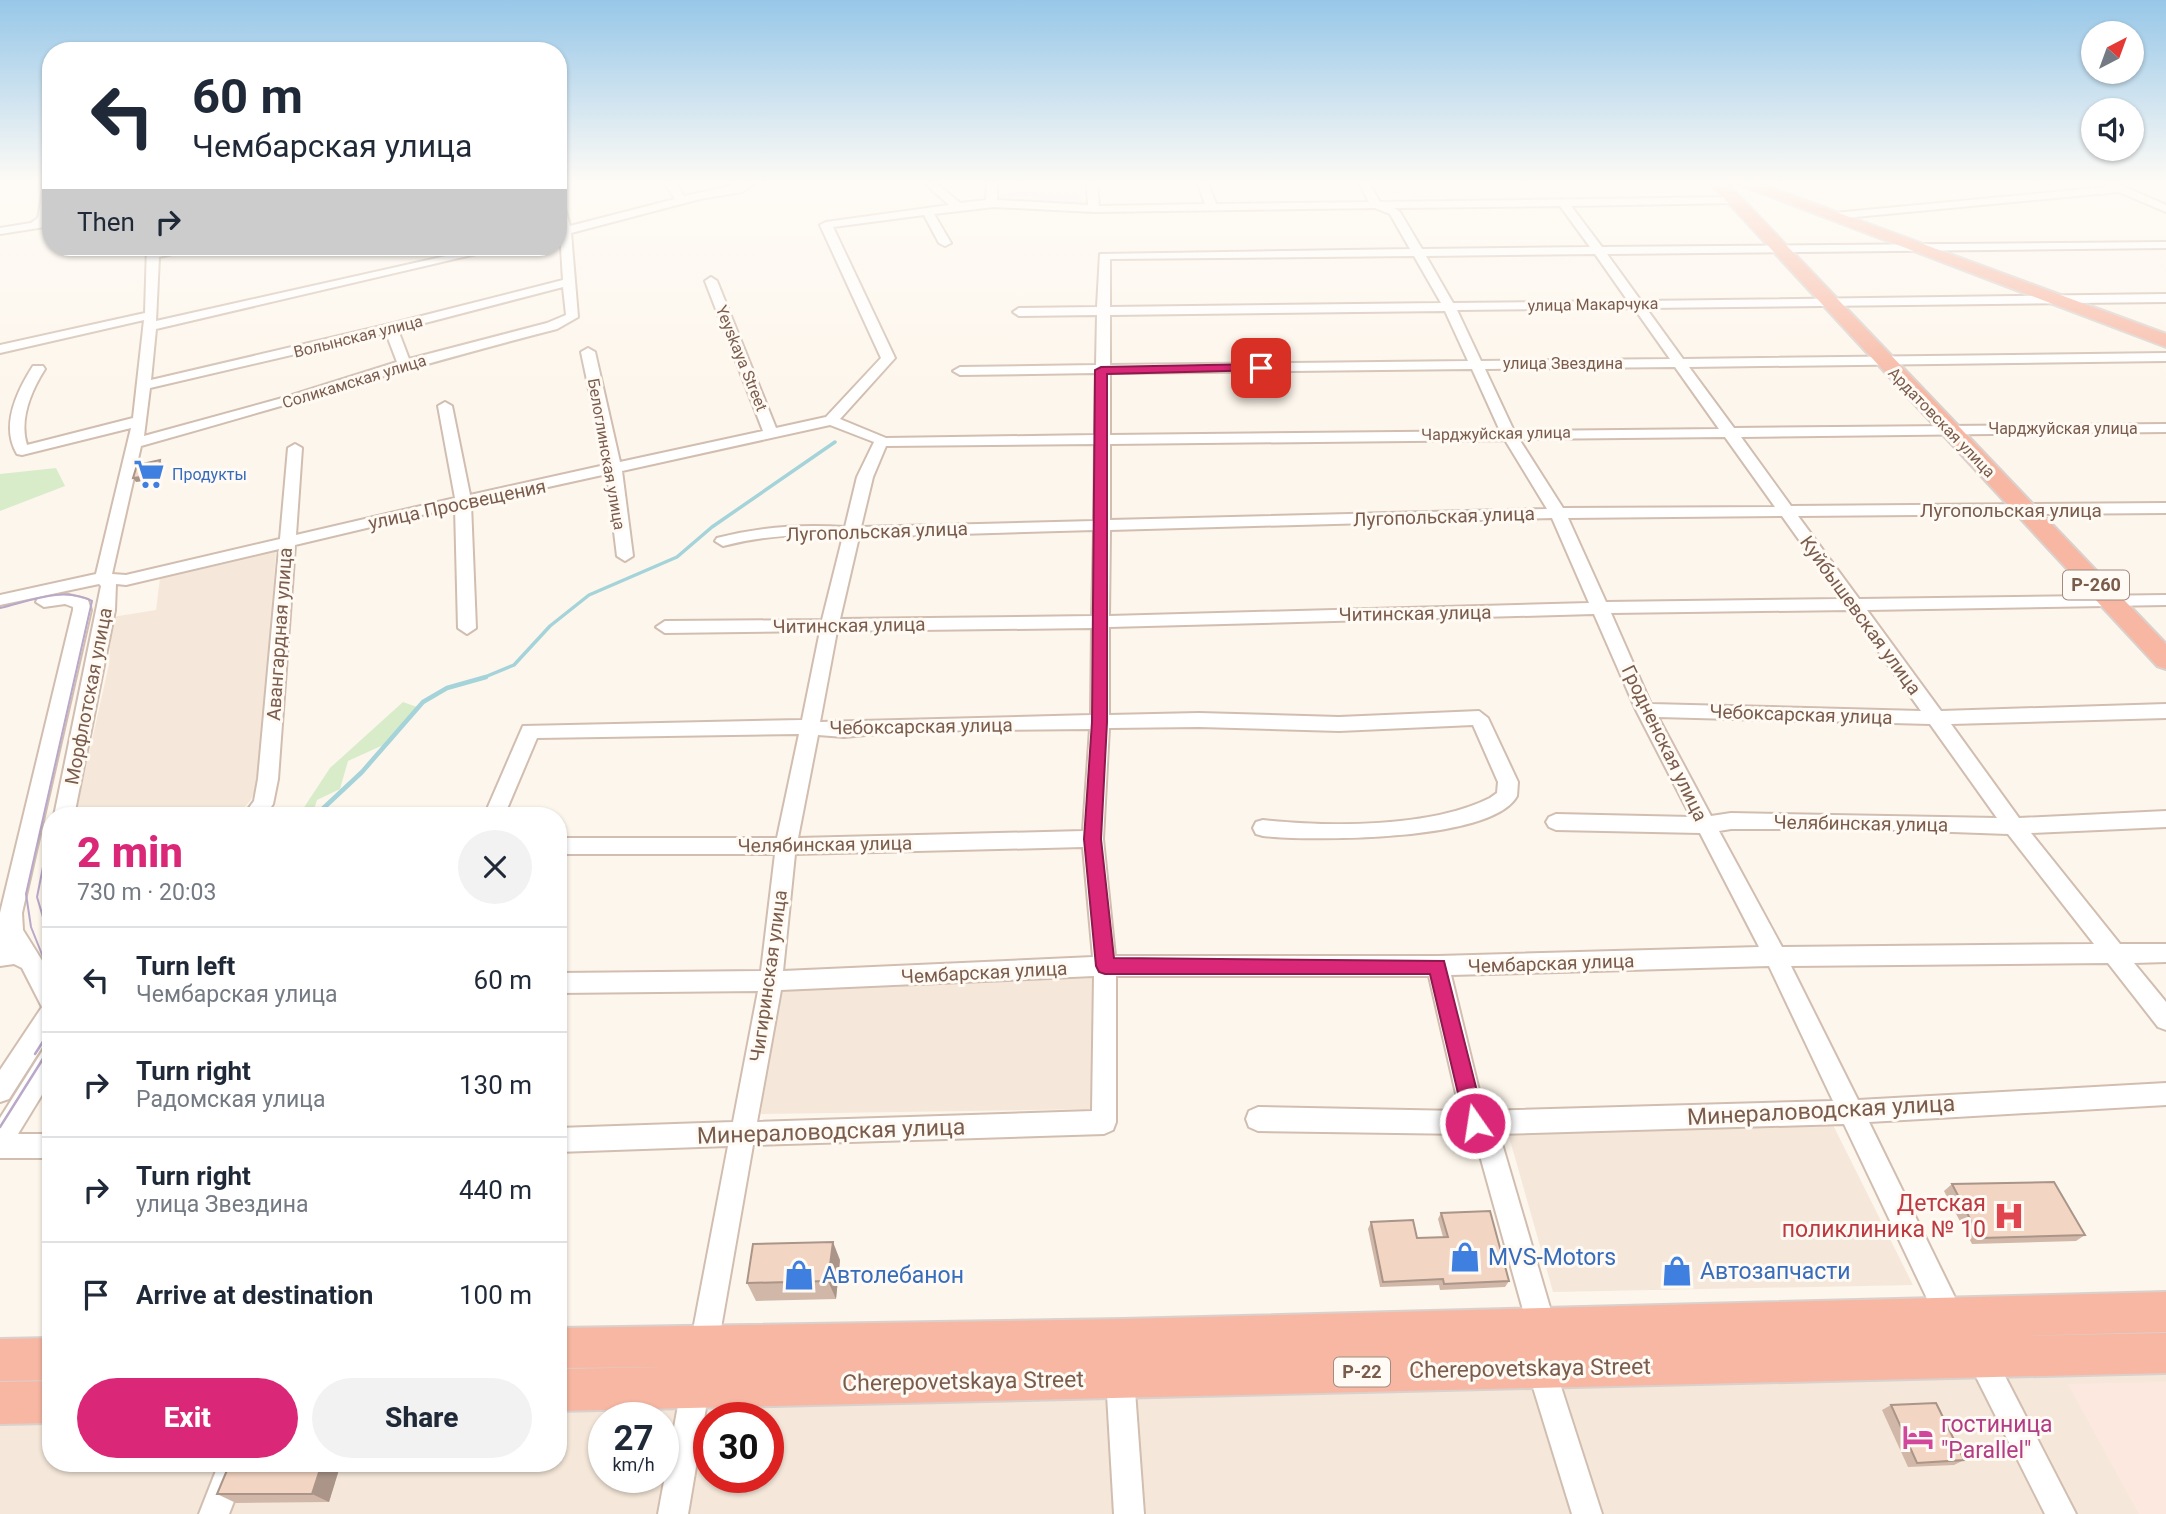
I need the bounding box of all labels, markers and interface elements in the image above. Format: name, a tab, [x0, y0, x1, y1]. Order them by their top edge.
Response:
north arrow	[2081, 21, 2144, 84]
map controls	[2081, 21, 2144, 161]
text: 60 m	[192, 68, 303, 125]
icon: left	[77, 70, 168, 161]
button: sound	[2081, 98, 2144, 161]
text: Чембарская улица	[192, 127, 472, 165]
icon: right	[149, 203, 187, 241]
text: Then	[77, 207, 135, 237]
street label: улица Макарчука	[1528, 294, 1658, 315]
street label: Yeyskaya Street	[712, 303, 771, 414]
street label: Волынская улица	[292, 311, 425, 362]
pin	[1231, 338, 1291, 398]
icon: arrive	[1242, 349, 1280, 387]
street label: Соликамская улица	[280, 351, 428, 412]
street label: улица Звездина	[1503, 354, 1623, 373]
street label: Ардатовская улица	[1884, 363, 1999, 481]
street label: Белоглинская улица	[584, 377, 629, 531]
street label: Чарджуйская улица	[1988, 419, 2138, 438]
street label: Чарджуйская улица	[1421, 423, 1571, 444]
supermarket icon: Продукты	[132, 457, 166, 491]
place label: Продукты	[172, 465, 247, 484]
street label: улица Просвещения	[366, 474, 548, 535]
street label: Лугопольская улица	[1920, 499, 2102, 522]
street label: Лугопольская улица	[1353, 502, 1535, 531]
street label: Лугопольская улица	[786, 517, 968, 546]
street label: Куйбышевская улица	[1795, 531, 1926, 699]
street label: Авангардная улица	[262, 547, 297, 721]
road number: Р-260	[2063, 570, 2129, 600]
street label: Читинская улица	[1338, 601, 1492, 626]
street label: Морфлотская улица	[60, 606, 117, 786]
street label: Читинская улица	[772, 613, 926, 638]
street label: Гродненская улица	[1617, 661, 1712, 825]
street label: Чебоксарская улица	[1709, 700, 1893, 729]
street label: Чебоксарская улица	[829, 713, 1013, 740]
street label: Челябинская улица	[1773, 810, 1948, 837]
text: 2 min	[77, 828, 183, 877]
button: close	[458, 830, 532, 904]
street label: Челябинская улица	[738, 831, 913, 858]
text: 730 m · 20:03	[77, 879, 216, 906]
street label: Чигиринская улица	[745, 889, 792, 1064]
street label: Чембарская улица	[1467, 949, 1635, 978]
text: Turn left	[136, 951, 235, 981]
street label: Чембарская улица	[900, 957, 1068, 988]
icon: left	[77, 961, 115, 999]
text: 60 m	[474, 965, 532, 995]
text: Чембарская улица	[136, 981, 338, 1008]
text: Turn right	[136, 1056, 251, 1086]
icon: right	[77, 1066, 115, 1104]
text: 130 m	[459, 1070, 532, 1100]
text: Радомская улица	[136, 1086, 325, 1113]
position arrow	[1438, 1086, 1512, 1160]
street label: Минераловодская улица	[1686, 1090, 1956, 1131]
street label: Минераловодская улица	[696, 1113, 966, 1150]
text: Turn right	[136, 1161, 251, 1191]
icon: right	[77, 1171, 115, 1209]
text: 440 m	[459, 1175, 532, 1205]
place label: Детская поликлиника № 10	[1782, 1190, 1986, 1243]
text: улица Звездина	[136, 1191, 308, 1218]
hospital icon: Детская поликлиника № 10	[1992, 1199, 2026, 1233]
shop icon: MVS-Motors	[1448, 1240, 1482, 1274]
place label: MVS-Motors	[1488, 1244, 1616, 1271]
shop icon: Автозапчасти	[1660, 1254, 1694, 1288]
shop icon: Автолебанон	[782, 1258, 816, 1292]
place label: Автозапчасти	[1700, 1258, 1851, 1285]
place label: Автолебанон	[822, 1262, 964, 1289]
icon: arrive	[77, 1276, 115, 1314]
text: Arrive at destination	[136, 1280, 373, 1310]
text: 100 m	[459, 1280, 532, 1310]
street label: Cherepovetskaya Street	[1409, 1353, 1651, 1384]
road number: Р-22	[1334, 1358, 1390, 1386]
street label: Cherepovetskaya Street	[842, 1366, 1084, 1397]
button: Exit	[77, 1378, 298, 1458]
button: Share	[312, 1378, 532, 1458]
speed limit sign: 30	[693, 1402, 784, 1493]
place label: гостиница "Parallel"	[1941, 1411, 2053, 1464]
text: 27	[613, 1418, 654, 1459]
hotel icon: гостиница "Parallel"	[1901, 1420, 1935, 1454]
text: km/h	[612, 1454, 655, 1475]

